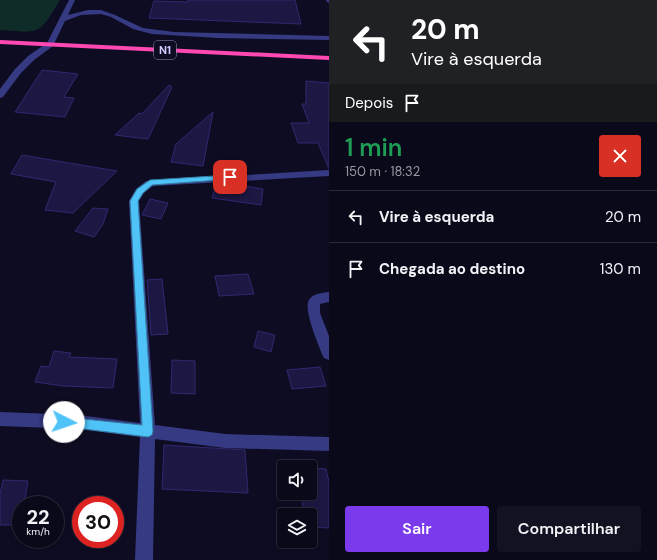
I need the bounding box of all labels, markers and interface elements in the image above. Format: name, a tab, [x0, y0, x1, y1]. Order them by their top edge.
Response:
text: 20 m	[411, 11, 480, 48]
icon: left	[345, 16, 397, 68]
road number: N1	[154, 41, 176, 59]
text: Vire à esquerda	[411, 47, 542, 71]
icon: arrive	[401, 92, 423, 114]
text: Depois	[345, 93, 393, 113]
text: 1 min	[345, 132, 402, 163]
button: close	[599, 135, 641, 177]
pin	[213, 160, 247, 194]
text: 150 m · 18:32	[345, 163, 420, 180]
icon: arrive	[219, 166, 241, 188]
icon: left	[345, 206, 367, 228]
text: Vire à esquerda	[379, 207, 494, 227]
text: 20 m	[605, 207, 641, 227]
icon: arrive	[345, 258, 367, 280]
text: Chegada ao destino	[379, 259, 525, 279]
text: 130 m	[600, 259, 641, 279]
position arrow	[43, 401, 85, 443]
map controls	[277, 460, 317, 548]
button: sound	[277, 460, 317, 500]
speed limit sign: 30	[72, 496, 124, 548]
text: 22	[26, 504, 50, 530]
button: Sair	[345, 506, 489, 552]
button: Compartilhar	[497, 506, 641, 552]
button: layers	[277, 508, 317, 548]
text: km/h	[26, 525, 50, 538]

